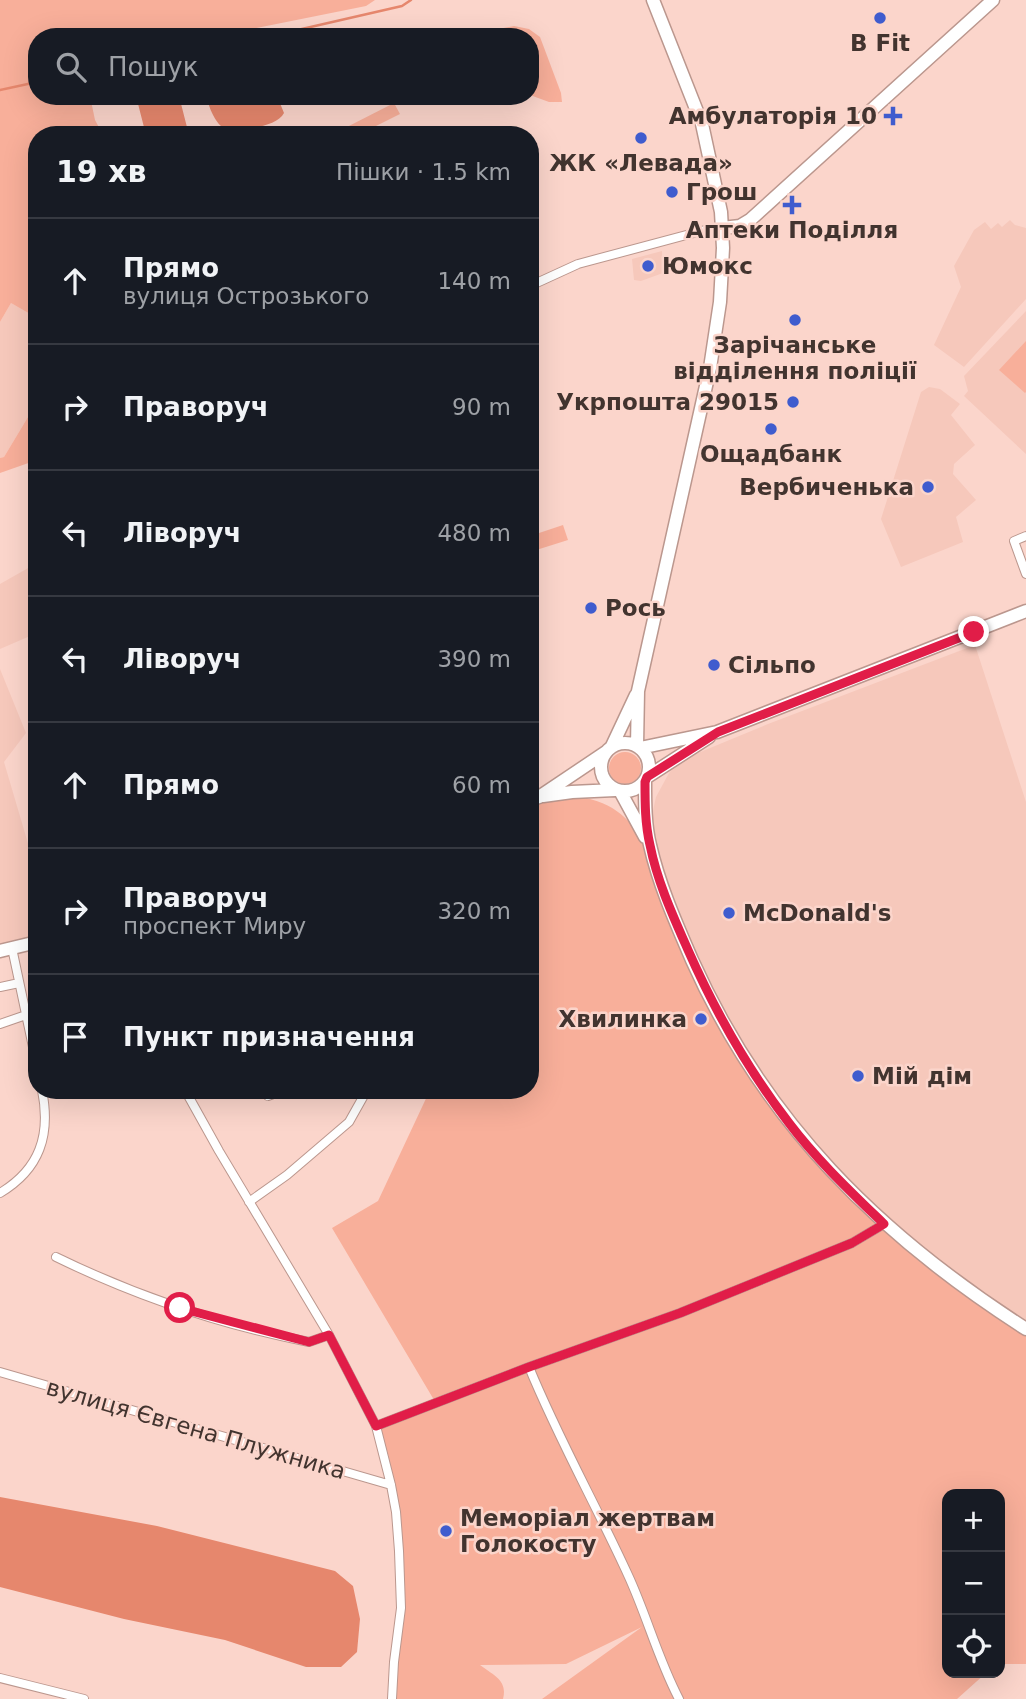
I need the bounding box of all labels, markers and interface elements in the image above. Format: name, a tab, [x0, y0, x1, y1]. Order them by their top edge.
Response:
marker: B Fit	[872, 10, 888, 26]
search box	[28, 28, 539, 105]
place label: B Fit	[850, 30, 910, 56]
icon: search	[52, 48, 90, 86]
text: Пошук	[108, 52, 198, 82]
place label: Амбулаторія 10	[669, 103, 877, 129]
marker: Амбулаторія 10	[883, 106, 903, 126]
marker: ЖК «Левада»	[633, 130, 649, 146]
place label: ЖК «Левада»	[549, 150, 733, 176]
text: 19 хв	[56, 154, 147, 189]
text: Пішки · 1.5 km	[336, 159, 511, 185]
place label: Грош	[686, 179, 757, 205]
marker: Грош	[664, 184, 680, 200]
marker: Аптеки Поділля	[784, 197, 800, 213]
place label: Аптеки Поділля	[686, 217, 898, 243]
text: Прямо	[123, 253, 219, 283]
place label: Юмокс	[662, 253, 753, 279]
marker: Юмокс	[640, 258, 656, 274]
icon: ahead	[56, 262, 94, 300]
text: 140 m	[437, 268, 511, 294]
text: вулиця Острозького	[123, 283, 369, 309]
marker: Зарічанське відділення поліції	[787, 312, 803, 328]
place label: Зарічанське відділення поліції	[673, 332, 917, 384]
icon: right	[56, 388, 94, 426]
place label: Укрпошта 29015	[556, 389, 779, 415]
text: Праворуч	[123, 392, 269, 422]
text: 90 m	[452, 394, 511, 420]
marker: Укрпошта 29015	[785, 394, 801, 410]
marker: Ощадбанк	[763, 421, 779, 437]
place label: Ощадбанк	[700, 441, 842, 467]
place label: Вербиченька	[739, 474, 914, 500]
marker: Вербиченька	[920, 479, 936, 495]
icon: left	[56, 514, 94, 552]
text: Ліворуч	[123, 518, 241, 548]
text: 480 m	[437, 520, 511, 546]
place label: Рось	[605, 595, 666, 621]
marker: Рось	[583, 600, 599, 616]
route end	[958, 616, 989, 647]
icon: left	[56, 640, 94, 678]
text: Ліворуч	[123, 644, 241, 674]
text: 390 m	[437, 646, 511, 672]
place label: Сільпо	[728, 652, 816, 678]
marker: Сільпо	[706, 657, 722, 673]
icon: ahead	[56, 766, 94, 804]
text: Прямо	[123, 770, 219, 800]
text: 60 m	[452, 772, 511, 798]
text: Праворуч	[123, 883, 269, 913]
icon: right	[56, 892, 94, 930]
text: 320 m	[437, 898, 511, 924]
place label: McDonald's	[743, 900, 891, 926]
marker: McDonald's	[721, 905, 737, 921]
text: проспект Миру	[123, 913, 306, 939]
place label: Хвилинка	[559, 1006, 687, 1032]
marker: Хвилинка	[693, 1011, 709, 1027]
icon: arrive	[56, 1018, 94, 1056]
text: Пункт призначення	[123, 1022, 415, 1052]
place label: Мій дім	[872, 1063, 972, 1089]
marker: Мій дім	[850, 1068, 866, 1084]
route start	[164, 1292, 195, 1323]
street label: вулиця Євгена Плужника	[43, 1374, 349, 1484]
map controls	[942, 1489, 1005, 1678]
button: +	[942, 1489, 1005, 1552]
place label: Меморіал жертвам Голокосту	[460, 1505, 715, 1557]
marker: Меморіал жертвам Голокосту	[438, 1523, 454, 1539]
button: −	[942, 1552, 1005, 1615]
button: locate	[942, 1615, 1005, 1678]

